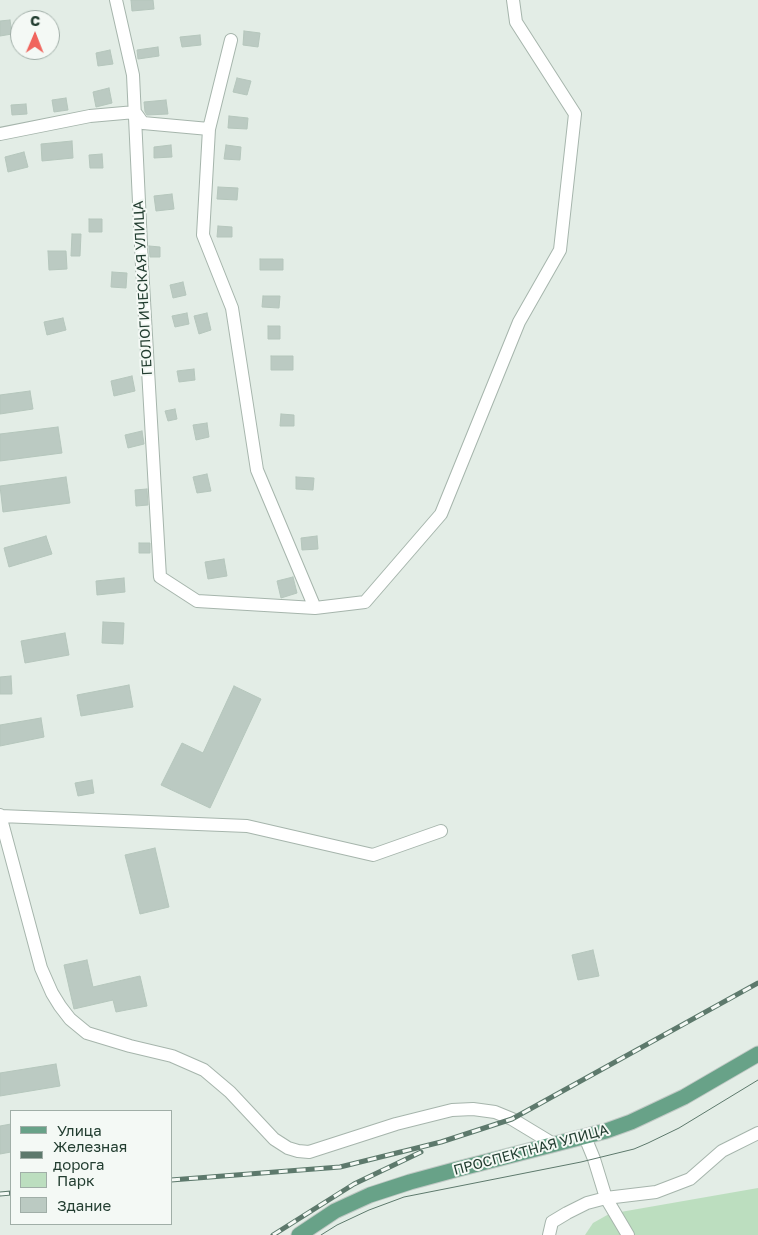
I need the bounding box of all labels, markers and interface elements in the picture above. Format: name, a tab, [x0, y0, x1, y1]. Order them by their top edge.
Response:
north arrow	[10, 10, 60, 60]
text: С	[30, 12, 40, 29]
street label: ГЕОЛОГИЧЕСКАЯ УЛИЦА	[130, 200, 156, 376]
legend	[10, 1110, 172, 1225]
text: Улица	[57, 1121, 102, 1139]
street label: ПРОСПЕКТНАЯ УЛИЦА	[452, 1121, 610, 1179]
text: Железная дорога	[53, 1137, 127, 1173]
text: Парк	[57, 1171, 95, 1189]
text: Здание	[57, 1196, 111, 1214]

